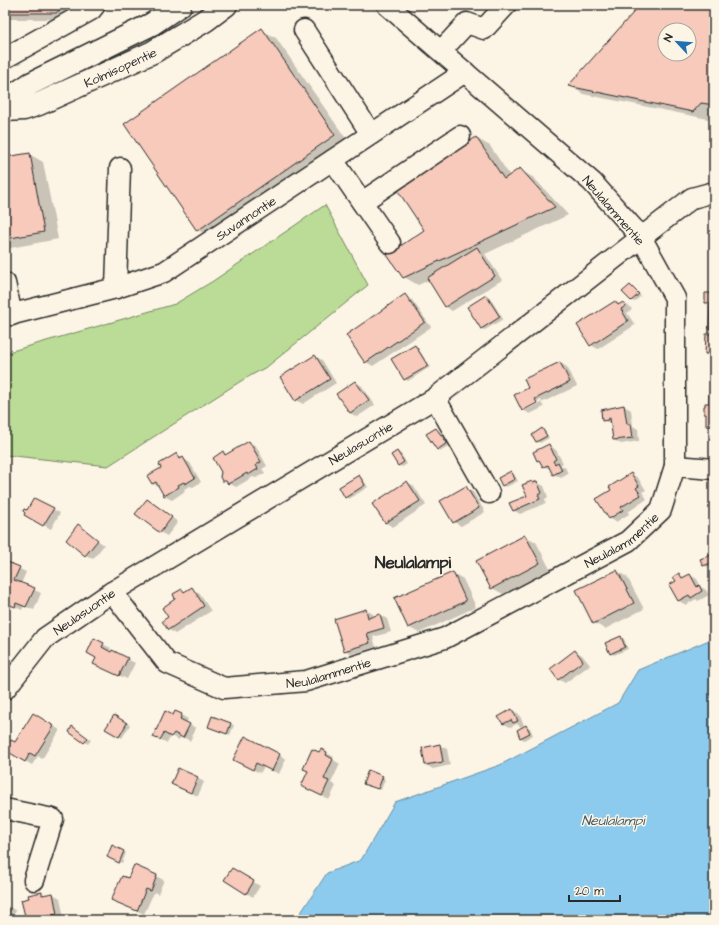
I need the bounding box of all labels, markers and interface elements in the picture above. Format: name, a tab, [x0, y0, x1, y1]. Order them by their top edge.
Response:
north arrow	[657, 22, 697, 62]
text: N	[660, 31, 677, 44]
street label: Kolmisopentie	[81, 43, 160, 92]
street label: Neulalammentie	[578, 172, 649, 249]
street label: Suvannontie	[212, 192, 280, 245]
street label: Neulasuontie	[326, 417, 396, 470]
street label: Neulalammentie	[581, 509, 663, 573]
district label: Neulalampi	[375, 551, 452, 575]
street label: Neulasuontie	[50, 584, 119, 640]
street label: Neulalammentie	[285, 653, 373, 693]
water label: Neulalampi	[582, 811, 646, 831]
scale bar	[569, 877, 620, 903]
text: 20 m	[575, 883, 604, 900]

